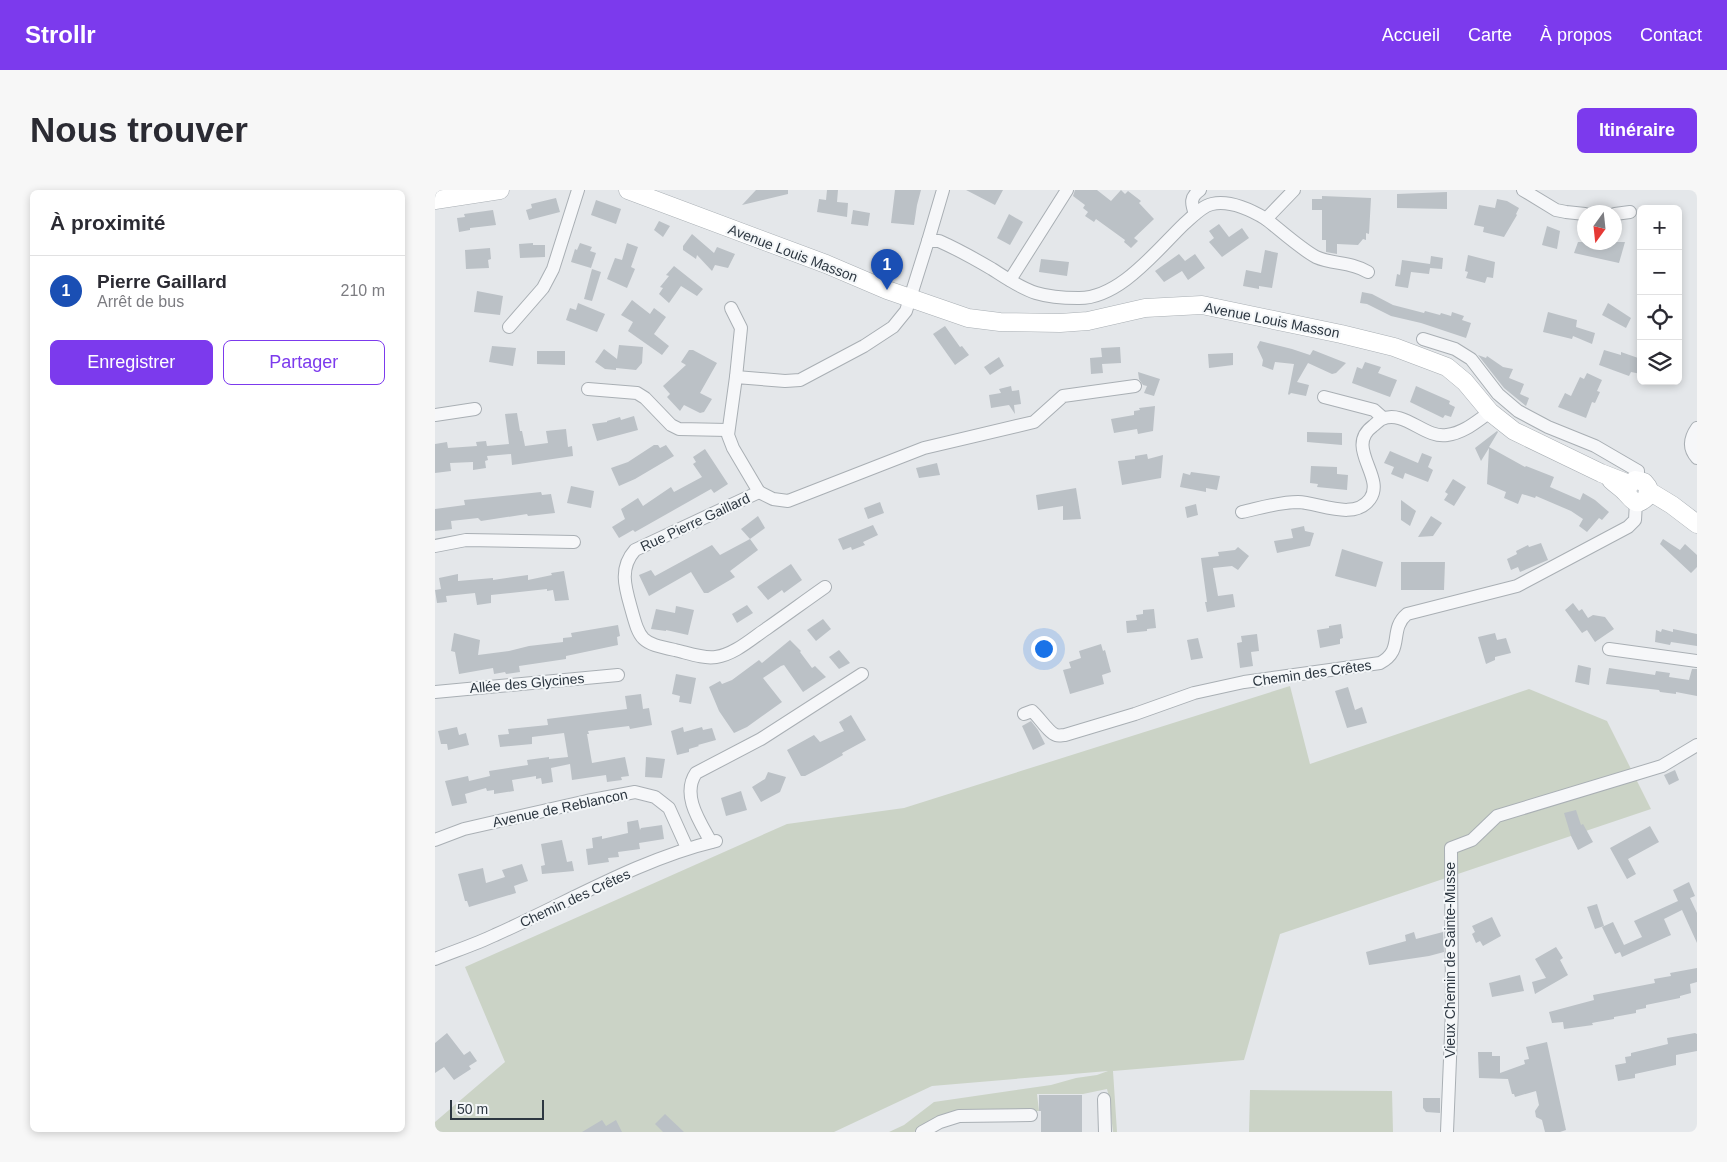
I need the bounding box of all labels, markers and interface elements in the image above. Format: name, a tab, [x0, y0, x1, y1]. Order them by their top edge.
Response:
text: Strollr	[25, 21, 96, 48]
text: Accueil	[1382, 25, 1440, 45]
text: Carte	[1468, 25, 1512, 45]
text: À propos	[1540, 25, 1612, 45]
text: Contact	[1640, 25, 1702, 45]
button: Itinéraire	[1577, 108, 1697, 153]
text: Nous trouver	[30, 110, 248, 149]
north arrow	[1577, 205, 1622, 250]
map controls	[1637, 205, 1682, 385]
button: +	[1637, 205, 1682, 250]
text: À proximité	[50, 211, 166, 234]
street label: Avenue Louis Masson	[726, 221, 860, 285]
pin: 1	[871, 249, 903, 290]
button: −	[1637, 250, 1682, 295]
text: Pierre Gaillard	[97, 271, 227, 292]
text: 1	[62, 282, 70, 299]
text: 210 m	[341, 282, 385, 299]
text: Arrêt de bus	[97, 293, 184, 310]
button: locate	[1637, 295, 1682, 340]
street label: Avenue Louis Masson	[1203, 299, 1341, 341]
button: Enregistrer	[50, 340, 213, 385]
button: Partager	[223, 340, 385, 385]
button: layers	[1637, 340, 1682, 385]
street label: Rue Pierre Gaillard	[638, 490, 752, 554]
your location	[1031, 636, 1057, 662]
street label: Chemin des Crêtes	[1252, 657, 1372, 689]
street label: Allée des Glycines	[469, 670, 585, 696]
street label: Avenue de Reblancon	[491, 786, 629, 830]
street label: Vieux Chemin de Sainte-Musse	[1442, 862, 1458, 1058]
street label: Chemin des Crêtes	[517, 865, 633, 931]
scale bar	[450, 1097, 544, 1120]
text: 50 m	[457, 1101, 488, 1117]

